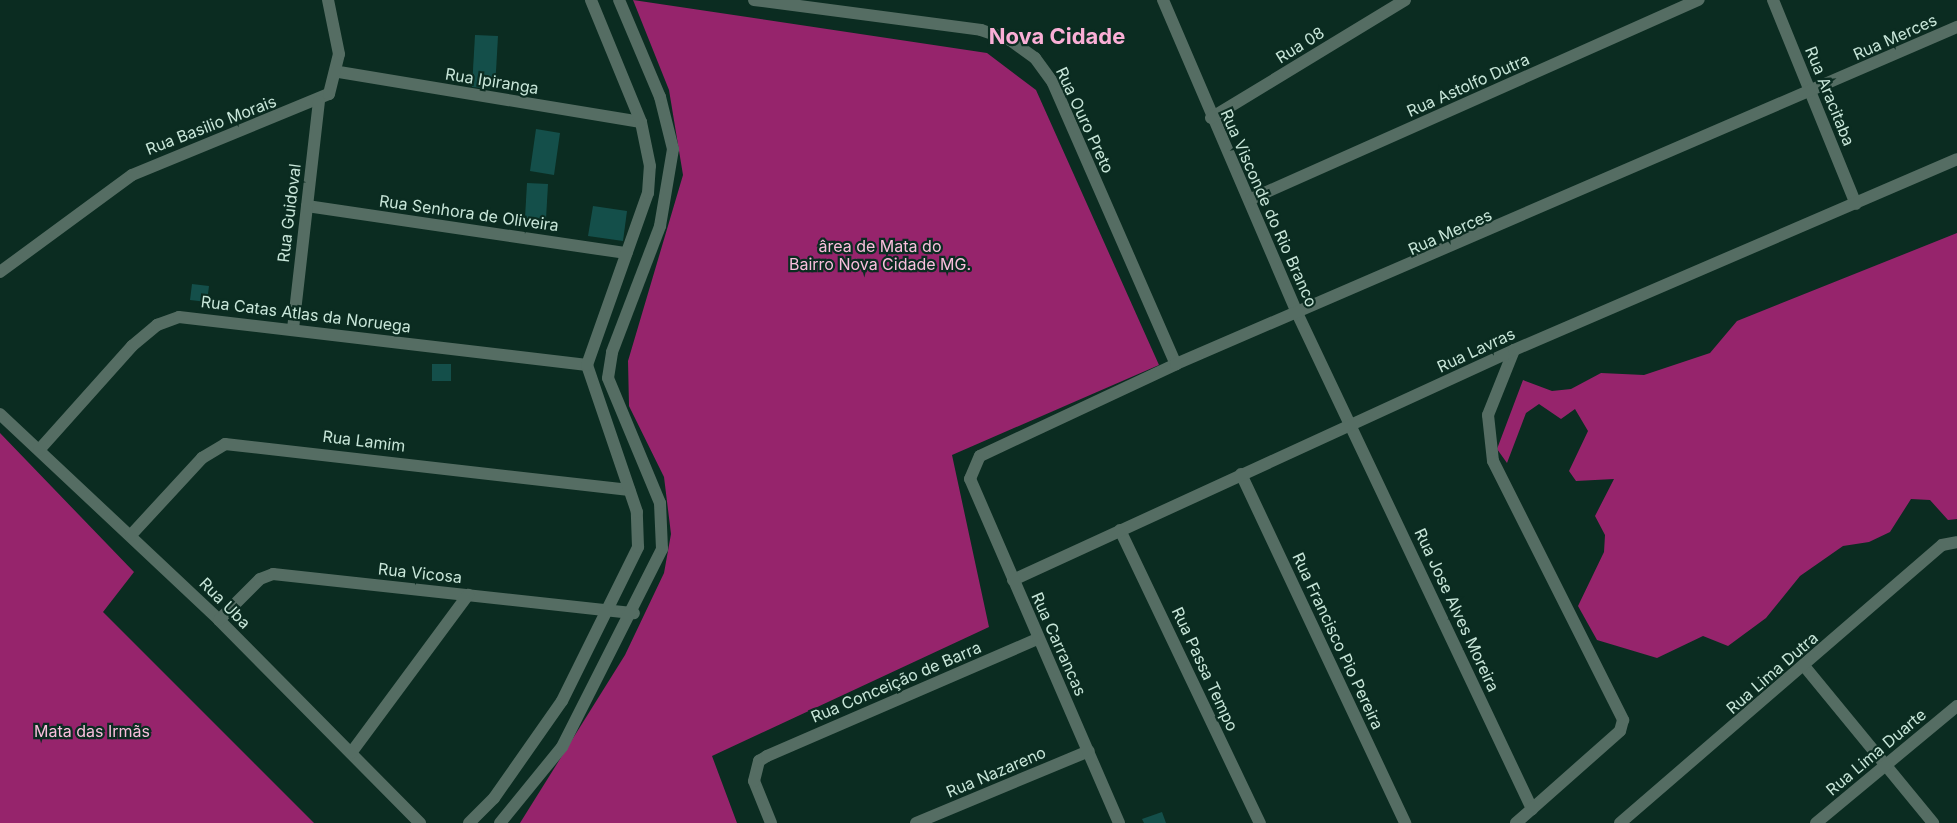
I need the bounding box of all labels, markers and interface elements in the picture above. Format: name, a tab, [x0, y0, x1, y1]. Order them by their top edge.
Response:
street label: Rua Merces	[1850, 10, 1940, 64]
street label: Rua 08	[1272, 23, 1328, 67]
district label: Nova Cidade	[989, 24, 1125, 50]
street label: Rua Aracitaba	[1801, 43, 1859, 149]
street label: Rua Astolfo Dutra	[1404, 49, 1532, 121]
street label: Rua Ipiranga	[444, 64, 540, 98]
street label: Rua Ouro Preto	[1052, 64, 1118, 176]
street label: Rua Basilio Morais	[143, 91, 279, 159]
street label: Rua Visconde do Rio Branco	[1217, 106, 1321, 310]
street label: Rua Guidoval	[273, 163, 305, 263]
street label: Rua Senhora de Oliveira	[378, 191, 560, 235]
street label: Rua Merces	[1405, 205, 1495, 259]
park label: ârea de Mata do Bairro Nova Cidade MG.	[789, 236, 971, 274]
street label: Rua Catas Atlas da Noruega	[200, 292, 412, 336]
street label: Rua Lavras	[1434, 324, 1518, 376]
street label: Rua Lamim	[322, 426, 406, 456]
street label: Rua Jose Alves Moreira	[1411, 525, 1503, 695]
street label: Rua Francisco Pio Pereira	[1289, 549, 1387, 733]
street label: Rua Vicosa	[377, 559, 463, 587]
street label: Rua Uba	[196, 574, 254, 632]
street label: Rua Carrancas	[1028, 589, 1090, 699]
street label: Rua Passa Tempo	[1168, 604, 1242, 734]
street label: Rua Lima Dutra	[1722, 628, 1822, 718]
street label: Rua Conceição de Barra	[808, 637, 984, 727]
street label: Rua Lima Duarte	[1822, 705, 1930, 799]
park label: Mata das Irmãs	[34, 721, 150, 741]
street label: Rua Nazareno	[943, 742, 1049, 802]

